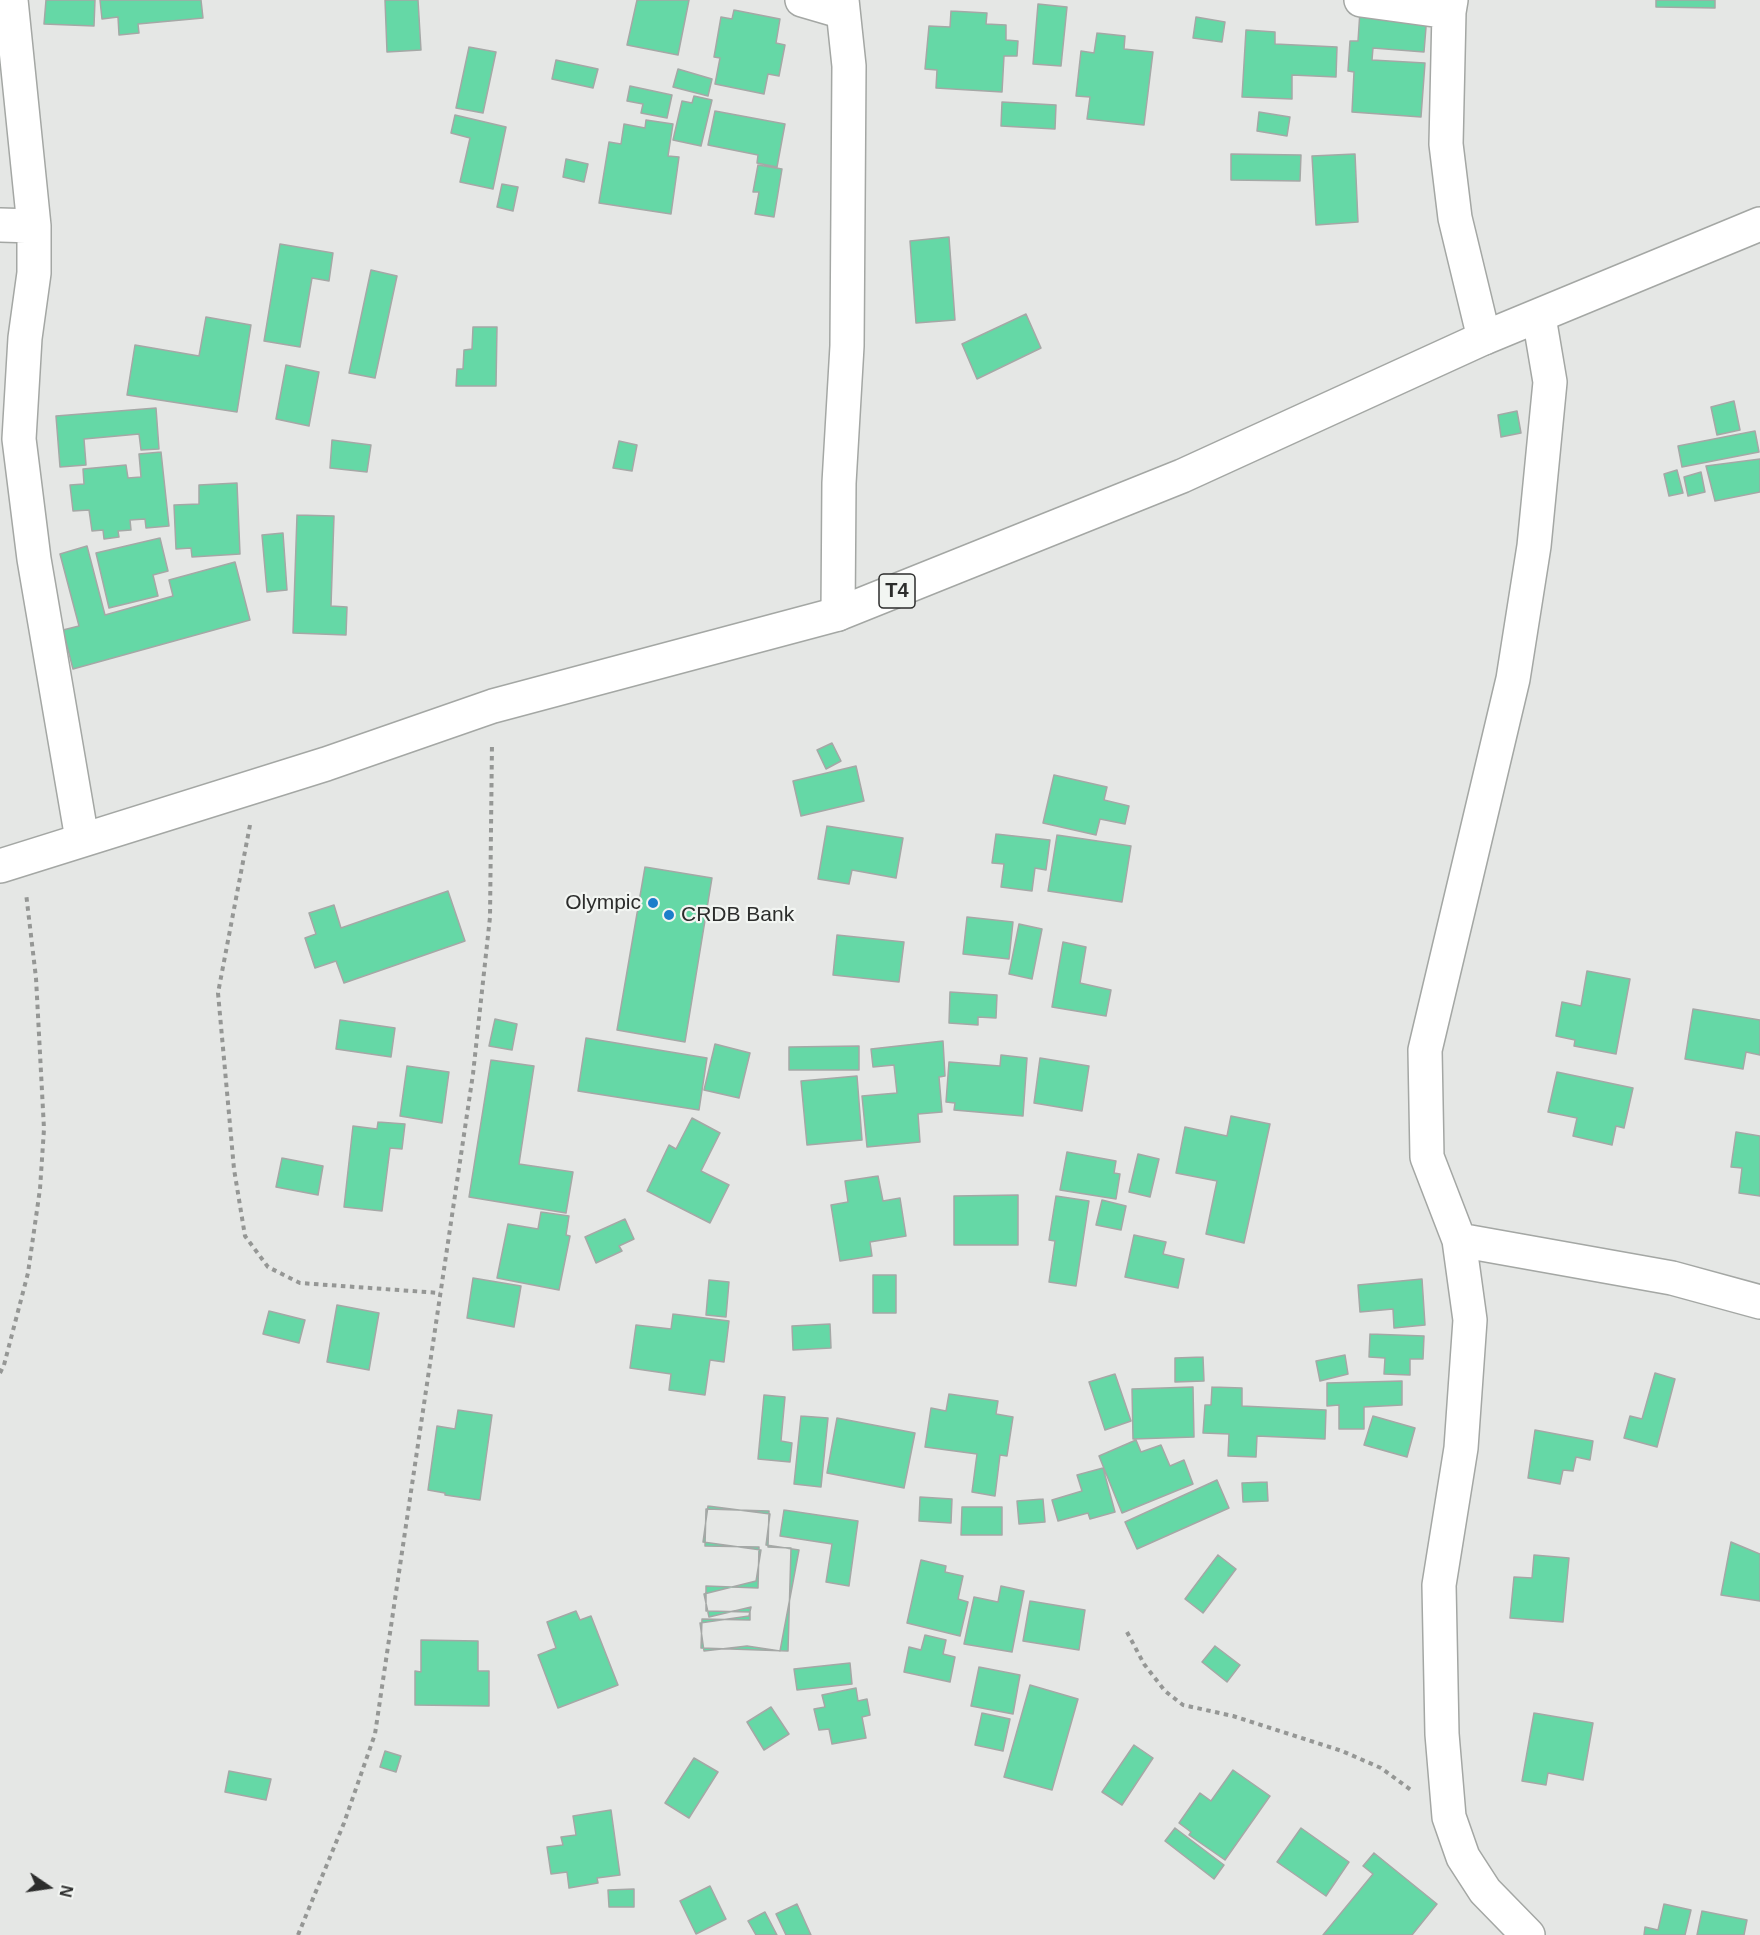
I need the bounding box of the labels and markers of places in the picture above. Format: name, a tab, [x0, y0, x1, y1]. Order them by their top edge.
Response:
place label: Olympic	[565, 890, 641, 916]
marker: Olympic	[646, 896, 660, 910]
place label: CRDB Bank	[681, 902, 794, 928]
marker: CRDB Bank	[662, 908, 676, 922]

